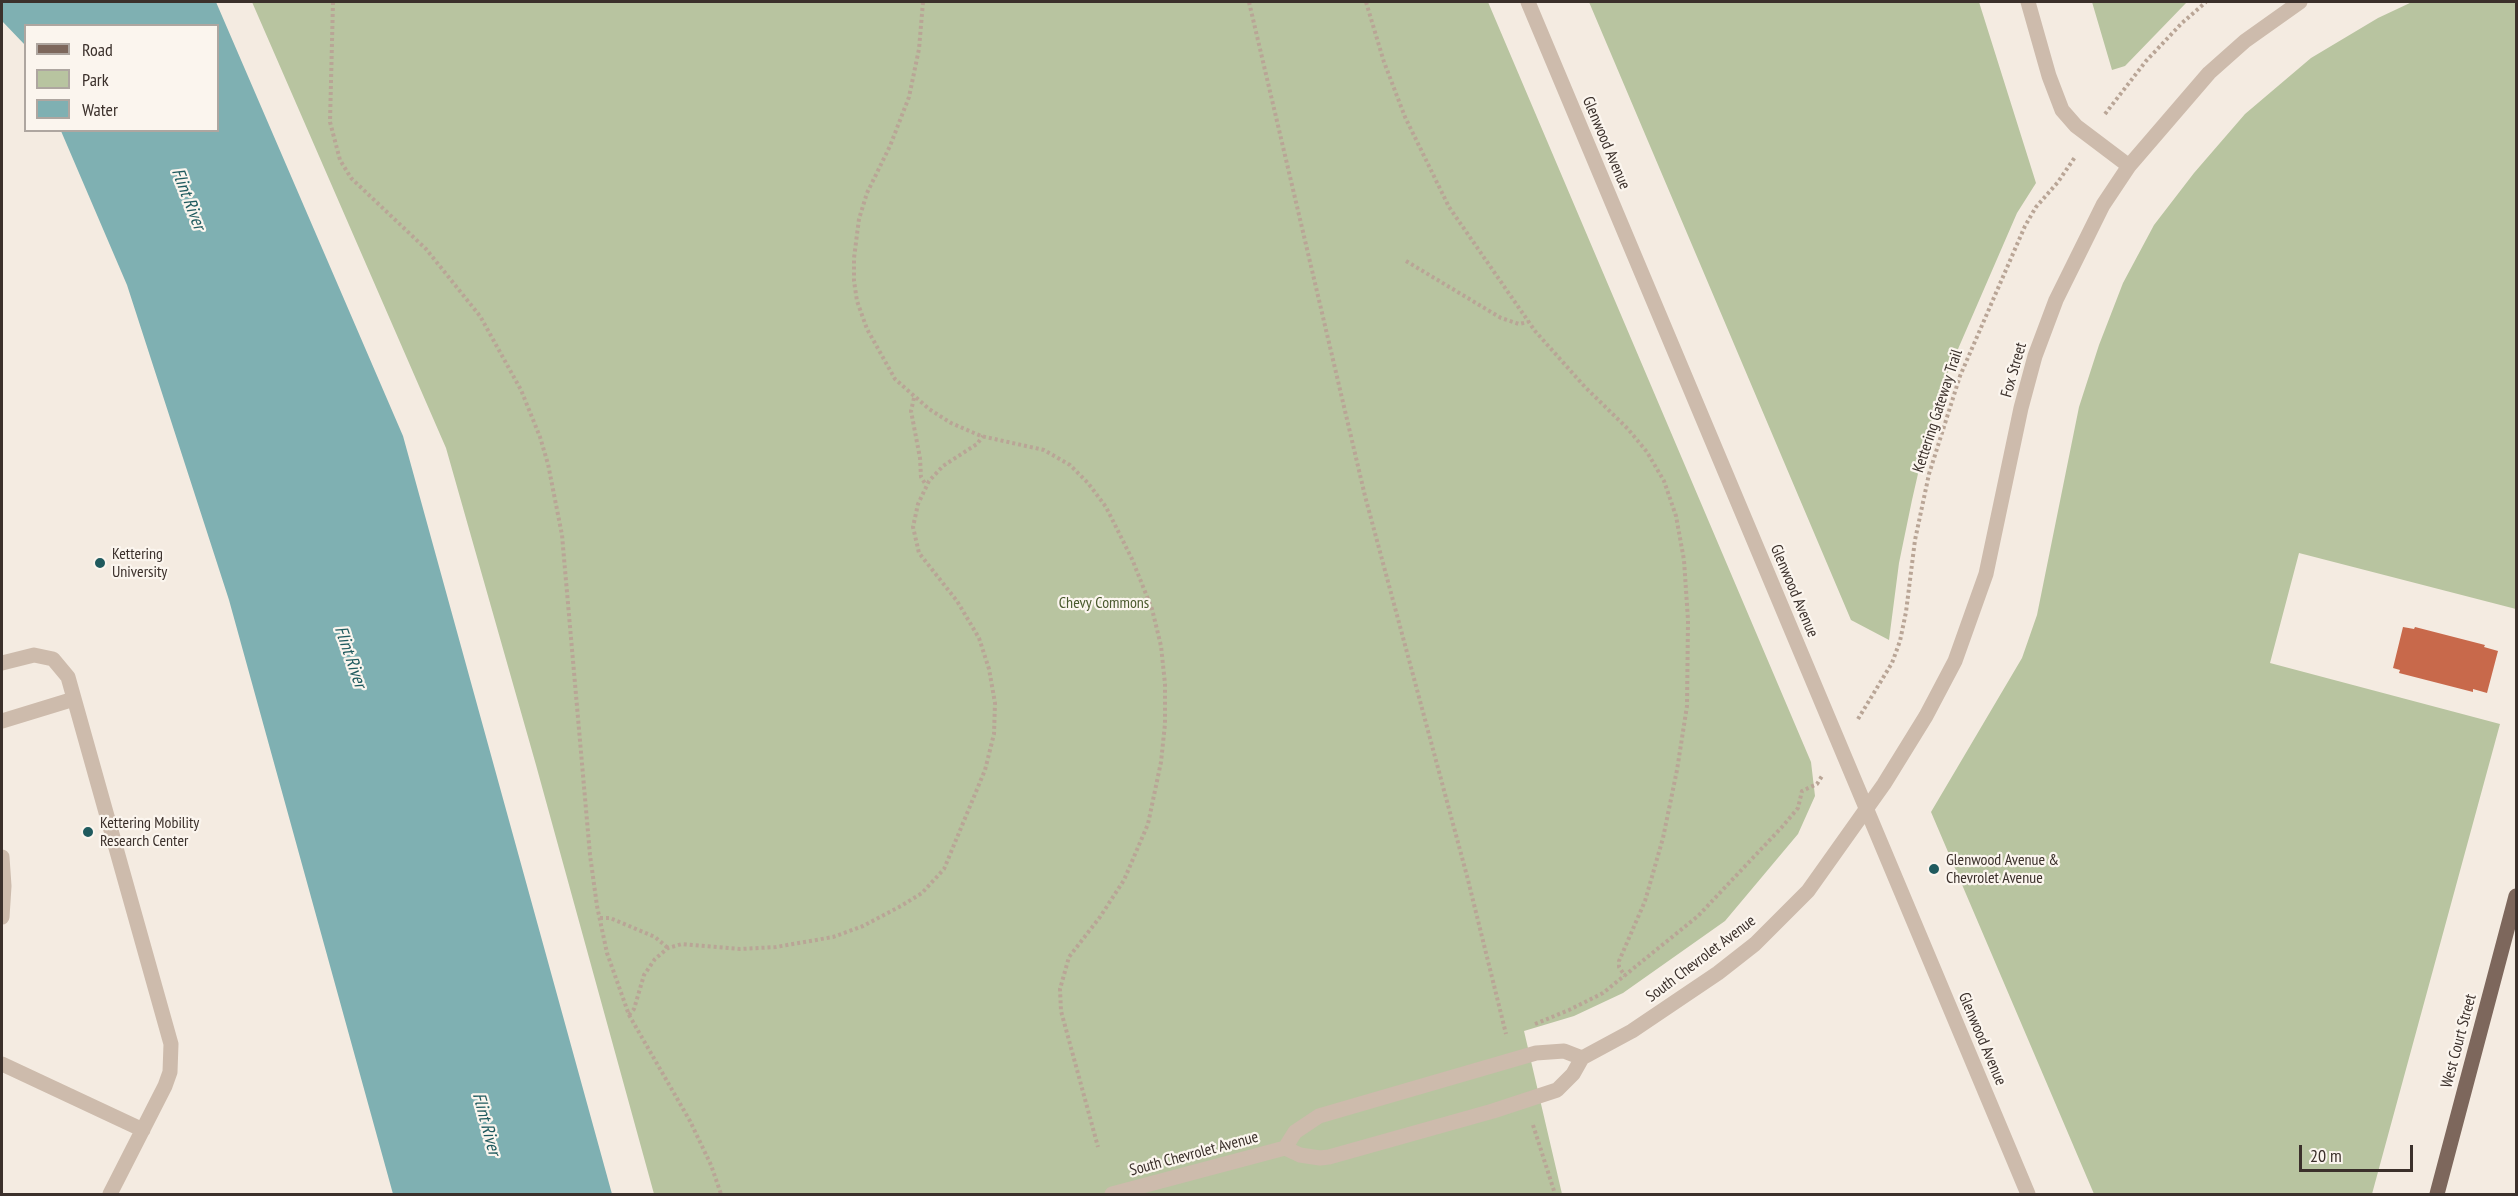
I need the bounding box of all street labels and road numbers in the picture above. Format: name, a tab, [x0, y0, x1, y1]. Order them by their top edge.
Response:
street label: Glenwood Avenue	[1578, 94, 1634, 192]
street label: Fox Street	[1997, 340, 2031, 400]
street label: Kettering Gateway Trail	[1909, 347, 1967, 475]
street label: Glenwood Avenue	[1766, 542, 1822, 640]
street label: South Chevrolet Avenue	[1642, 912, 1760, 1006]
street label: Glenwood Avenue	[1954, 990, 2010, 1088]
street label: West Court Street	[2437, 992, 2481, 1090]
street label: South Chevrolet Avenue	[1128, 1128, 1260, 1180]

